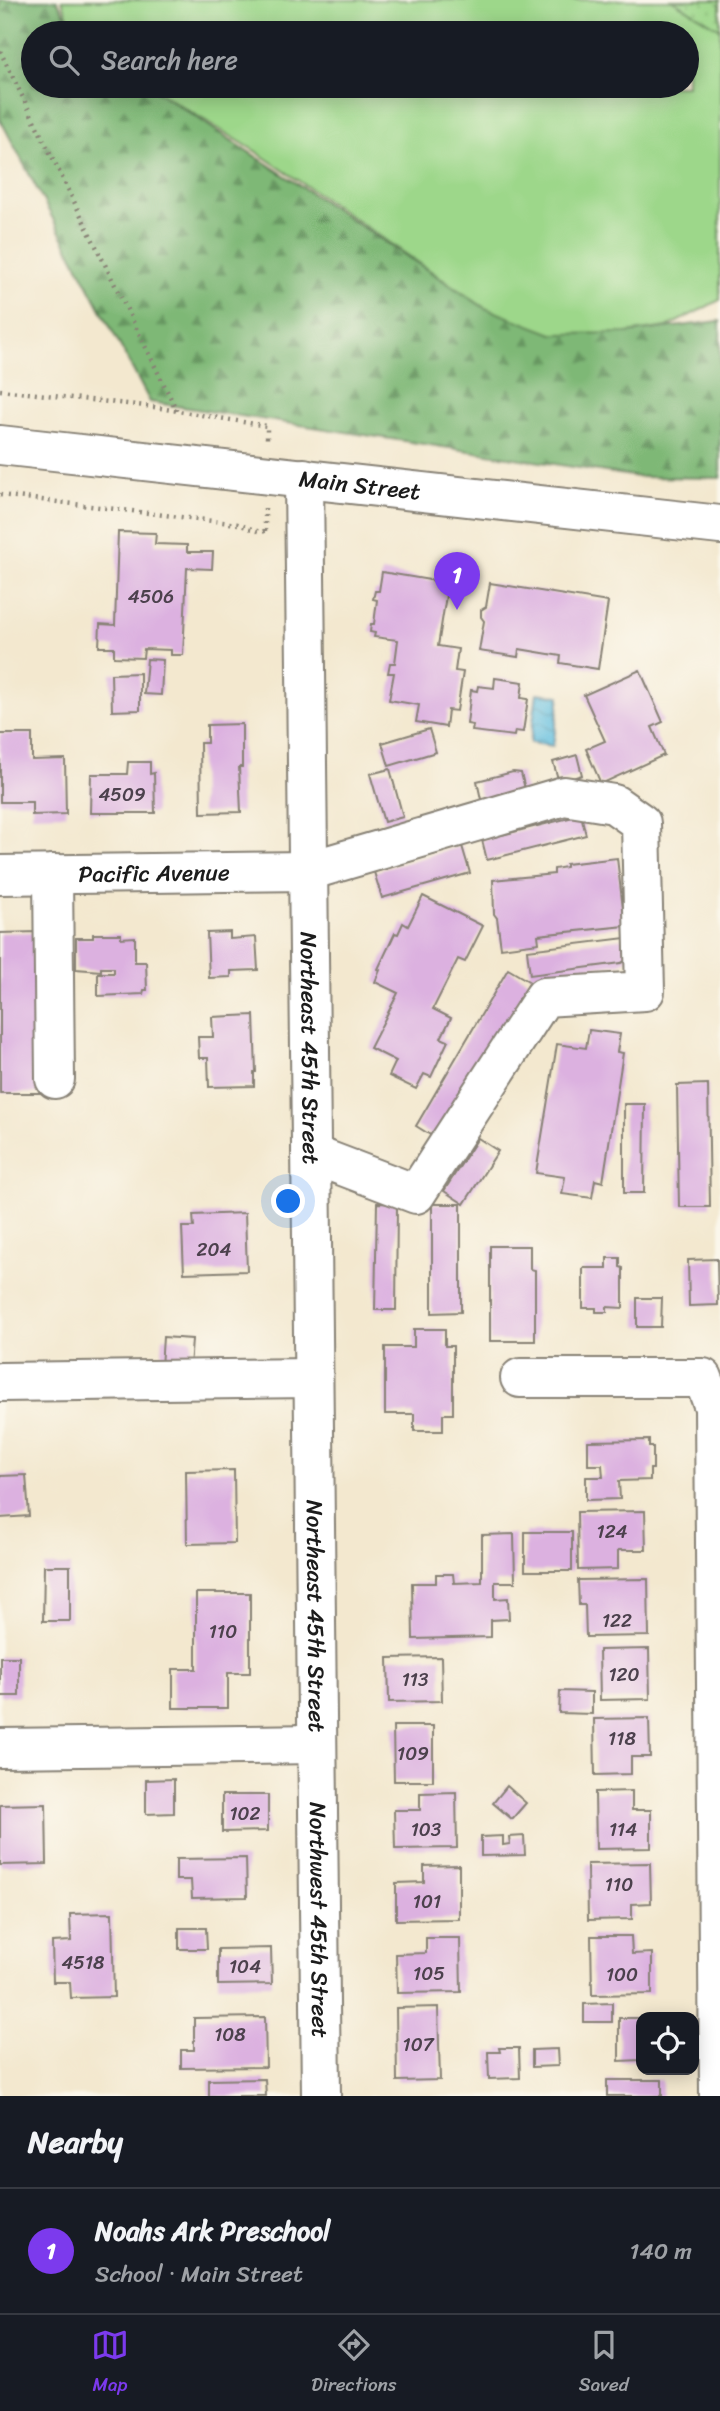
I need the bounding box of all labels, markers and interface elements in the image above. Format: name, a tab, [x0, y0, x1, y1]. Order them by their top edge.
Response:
search box	[21, 21, 699, 98]
text: Search here	[101, 37, 238, 83]
icon: search	[45, 41, 83, 79]
street label: Main Street	[297, 458, 423, 512]
pin: 1	[434, 552, 480, 610]
house number: 4506	[128, 580, 174, 613]
house number: 4509	[98, 778, 146, 811]
street label: Pacific Avenue	[78, 852, 230, 894]
street label: Northeast 45th Street	[288, 931, 332, 1165]
your location	[271, 1184, 305, 1218]
house number: 204	[197, 1233, 232, 1266]
street label: Northeast 45th Street	[294, 1499, 338, 1732]
house number: 124	[597, 1515, 628, 1548]
house number: 122	[602, 1604, 632, 1637]
house number: 110	[209, 1615, 237, 1648]
house number: 120	[608, 1658, 640, 1691]
house number: 113	[402, 1663, 429, 1696]
house number: 118	[608, 1722, 636, 1755]
house number: 109	[397, 1737, 429, 1770]
house number: 102	[229, 1797, 261, 1830]
street label: Northwest 45th Street	[297, 1802, 341, 2038]
house number: 103	[411, 1813, 442, 1846]
house number: 114	[609, 1813, 637, 1846]
house number: 110	[605, 1868, 633, 1901]
house number: 101	[413, 1885, 441, 1918]
house number: 4518	[61, 1946, 105, 1979]
house number: 104	[229, 1950, 261, 1983]
house number: 105	[413, 1957, 445, 1990]
house number: 100	[606, 1958, 638, 1991]
map controls	[636, 2012, 699, 2075]
button: locate	[636, 2012, 699, 2075]
house number: 108	[214, 2018, 246, 2051]
house number: 107	[402, 2028, 435, 2061]
text: Nearby	[28, 2115, 123, 2169]
text: Noahs Ark Preschool	[95, 2208, 330, 2254]
text: 1	[46, 2231, 56, 2272]
text: 140 m	[630, 2231, 692, 2272]
text: School · Main Street	[95, 2254, 303, 2295]
tab: Map	[91, 2326, 129, 2401]
tab: Directions	[311, 2326, 397, 2401]
tab: Saved	[579, 2326, 629, 2401]

